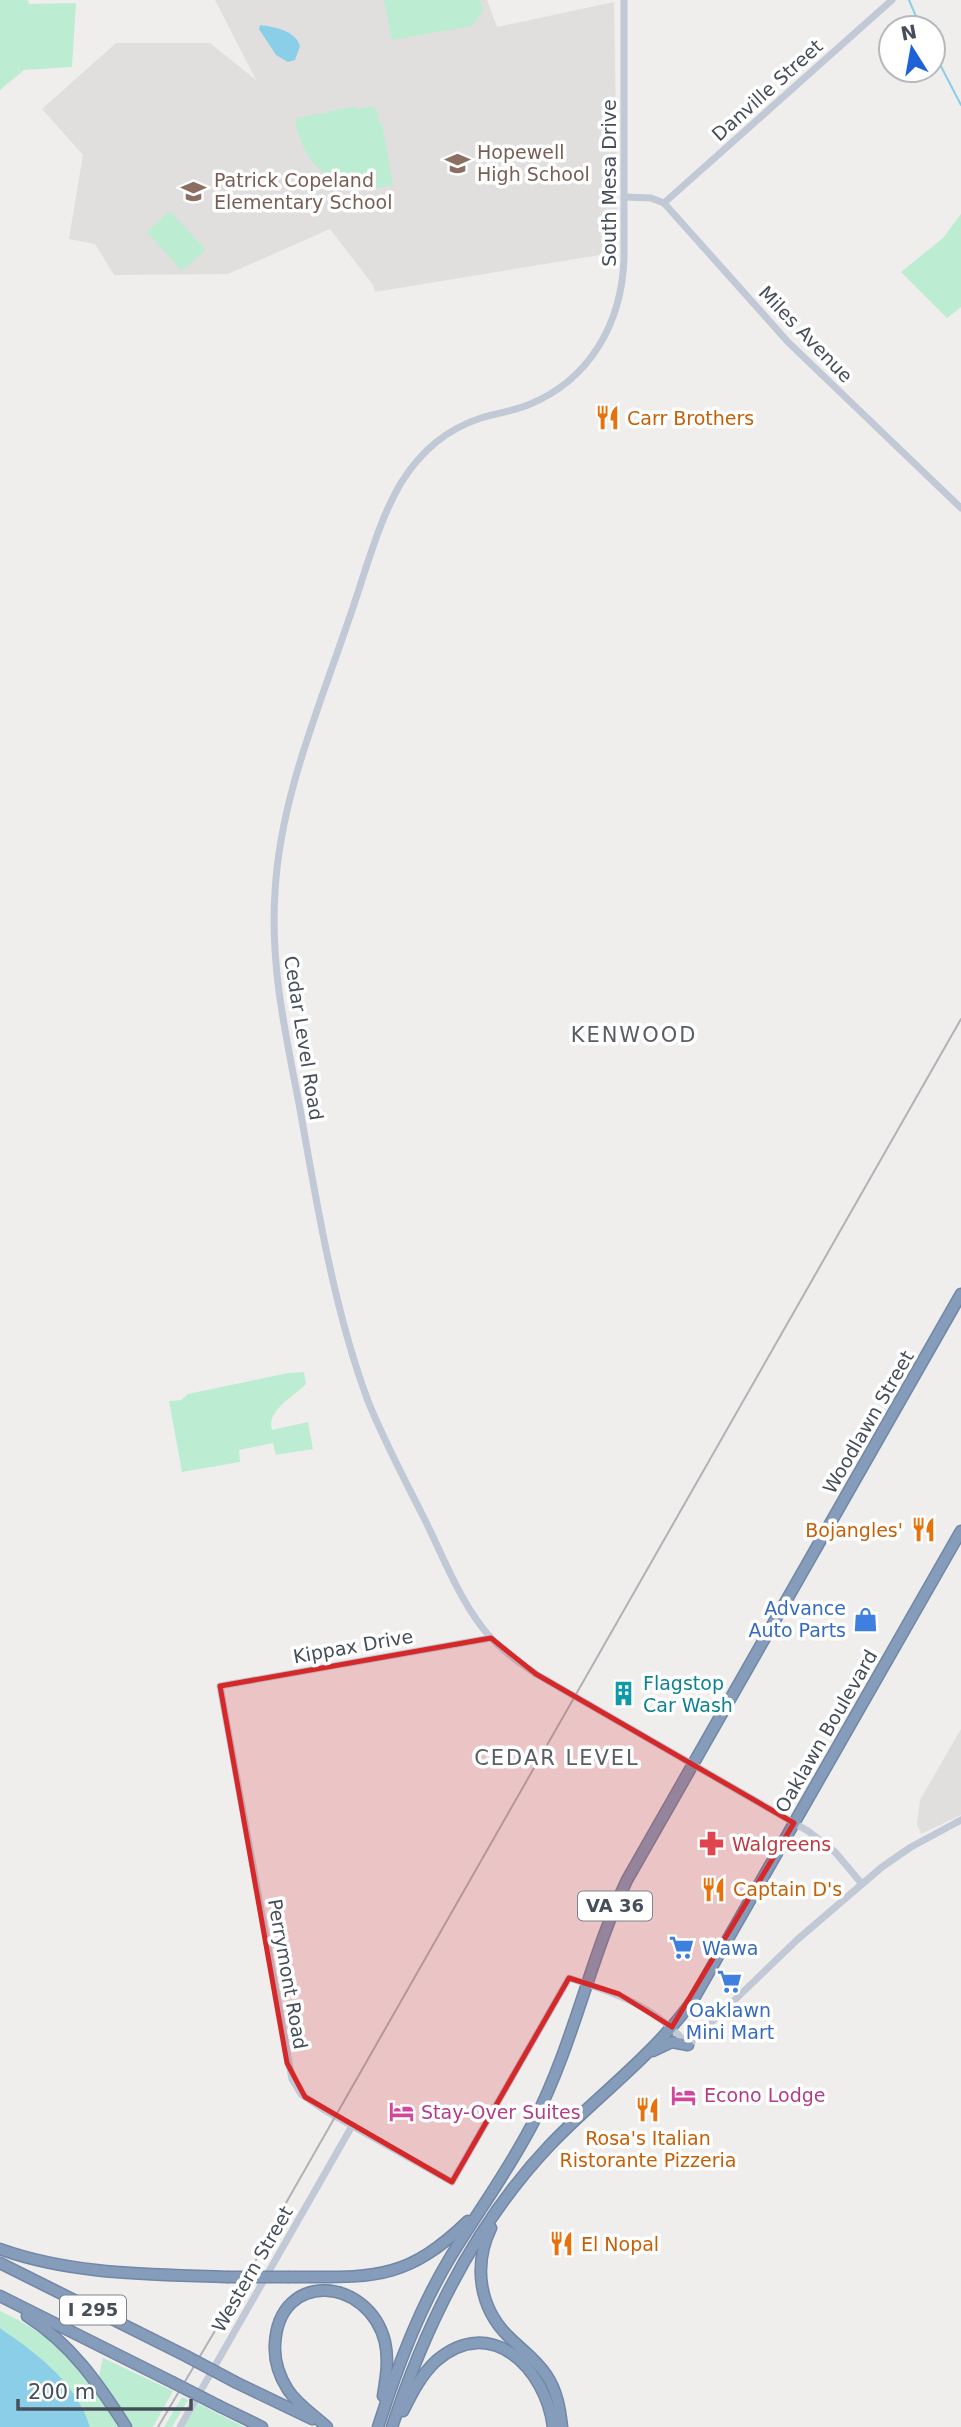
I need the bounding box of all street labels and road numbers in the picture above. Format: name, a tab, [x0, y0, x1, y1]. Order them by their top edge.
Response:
street label: Danville Street	[707, 35, 827, 145]
street label: South Mesa Drive	[598, 99, 620, 267]
street label: Miles Avenue	[755, 281, 857, 387]
street label: Cedar Level Road	[280, 954, 328, 1122]
street label: Woodlawn Street	[818, 1347, 918, 1497]
street label: Kippax Drive	[291, 1625, 415, 1667]
street label: Oaklawn Boulevard	[770, 1646, 882, 1816]
road number: VA 36	[578, 1892, 652, 1920]
street label: Perrymont Road	[264, 1897, 312, 2051]
street label: Western Street	[207, 2202, 297, 2336]
road number: I 295	[60, 2296, 126, 2324]

